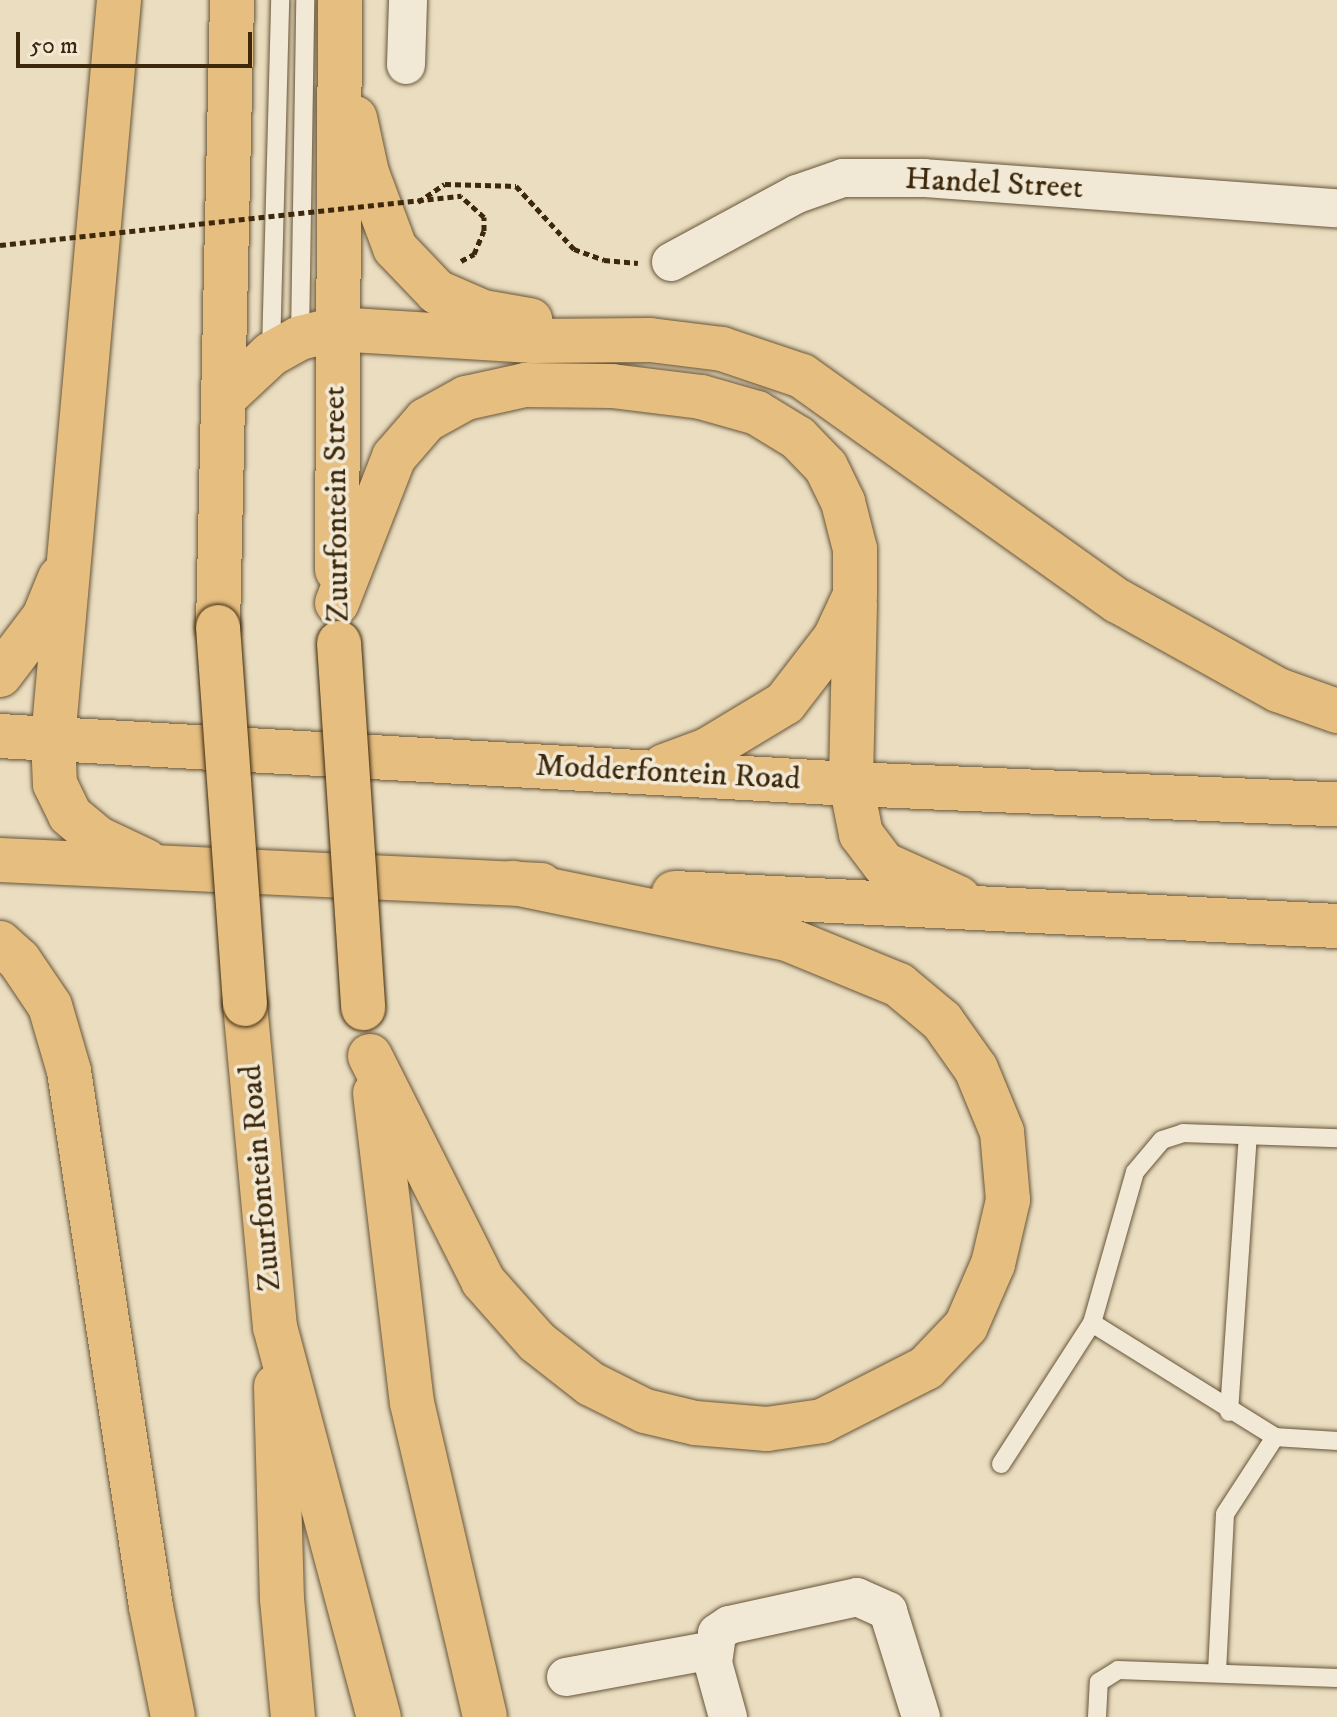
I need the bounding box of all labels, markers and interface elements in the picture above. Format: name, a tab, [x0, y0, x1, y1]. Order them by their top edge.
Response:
scale bar	[20, 16, 256, 66]
text: 50 m	[30, 31, 78, 61]
street label: Handel Street	[904, 160, 1084, 208]
street label: Zuurfontein Street	[316, 385, 358, 623]
street label: Modderfontein Road	[535, 747, 801, 799]
street label: Zuurfontein Road	[232, 1063, 290, 1293]

